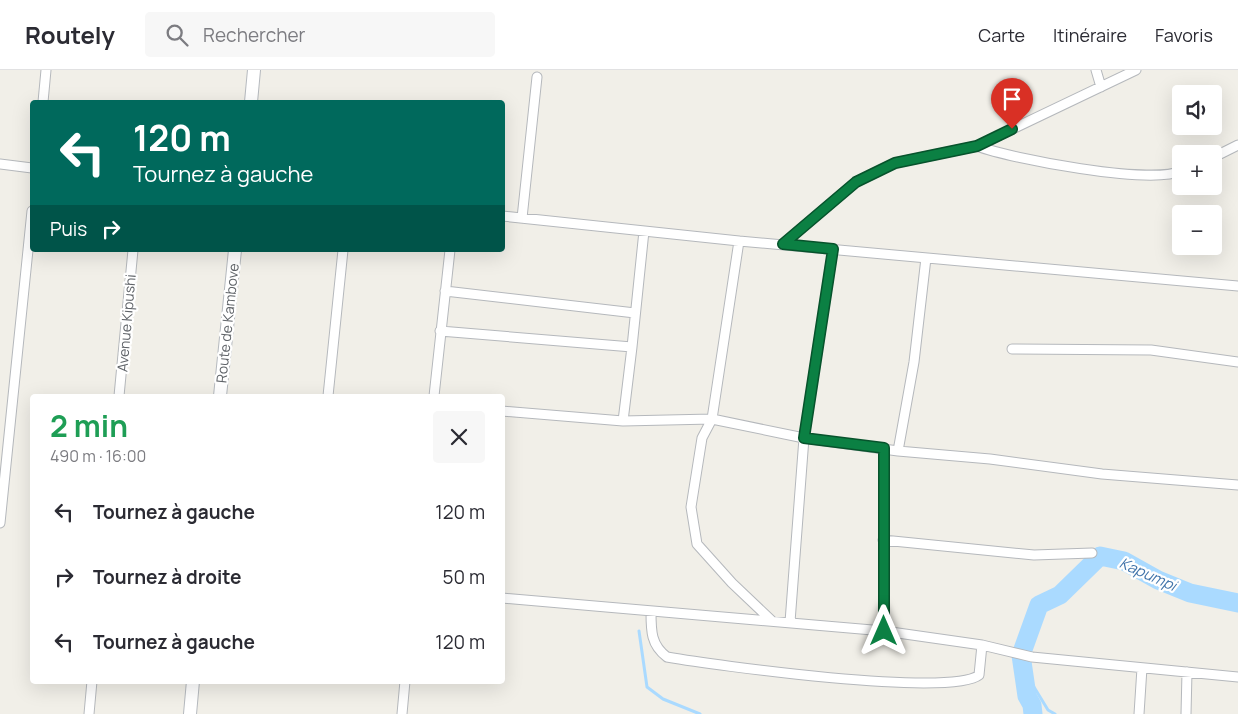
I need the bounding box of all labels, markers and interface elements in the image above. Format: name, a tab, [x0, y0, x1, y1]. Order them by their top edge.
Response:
search box	[145, 12, 495, 57]
text: Routely	[25, 18, 115, 51]
icon: search	[163, 21, 191, 49]
text: Rechercher	[203, 22, 305, 48]
text: Carte	[978, 23, 1025, 47]
text: Itinéraire	[1053, 23, 1127, 47]
text: Favoris	[1155, 23, 1213, 47]
pin	[991, 78, 1033, 129]
icon: arrive	[998, 85, 1026, 113]
map controls	[1172, 85, 1222, 255]
button: sound	[1172, 85, 1222, 135]
text: 120 m	[133, 114, 231, 162]
icon: left	[50, 120, 115, 185]
button: +	[1172, 145, 1222, 195]
text: Tournez à gauche	[133, 159, 313, 189]
button: −	[1172, 205, 1222, 255]
icon: right	[97, 215, 125, 243]
text: Puis	[50, 216, 87, 242]
street label: Route de Kambove	[211, 262, 243, 384]
street label: Avenue Kipushi	[112, 273, 140, 373]
text: 2 min	[50, 405, 128, 446]
button: close	[433, 411, 485, 463]
text: 490 m · 16:00	[50, 445, 146, 467]
icon: left	[50, 498, 78, 526]
text: Tournez à gauche	[93, 499, 255, 525]
text: 120 m	[435, 499, 485, 525]
water label: Kapumpi	[1116, 552, 1182, 597]
icon: right	[50, 563, 78, 591]
text: Tournez à droite	[93, 564, 241, 590]
text: 50 m	[443, 564, 485, 590]
position arrow	[857, 604, 909, 656]
icon: left	[50, 628, 78, 656]
text: Tournez à gauche	[93, 629, 255, 655]
text: 120 m	[435, 629, 485, 655]

